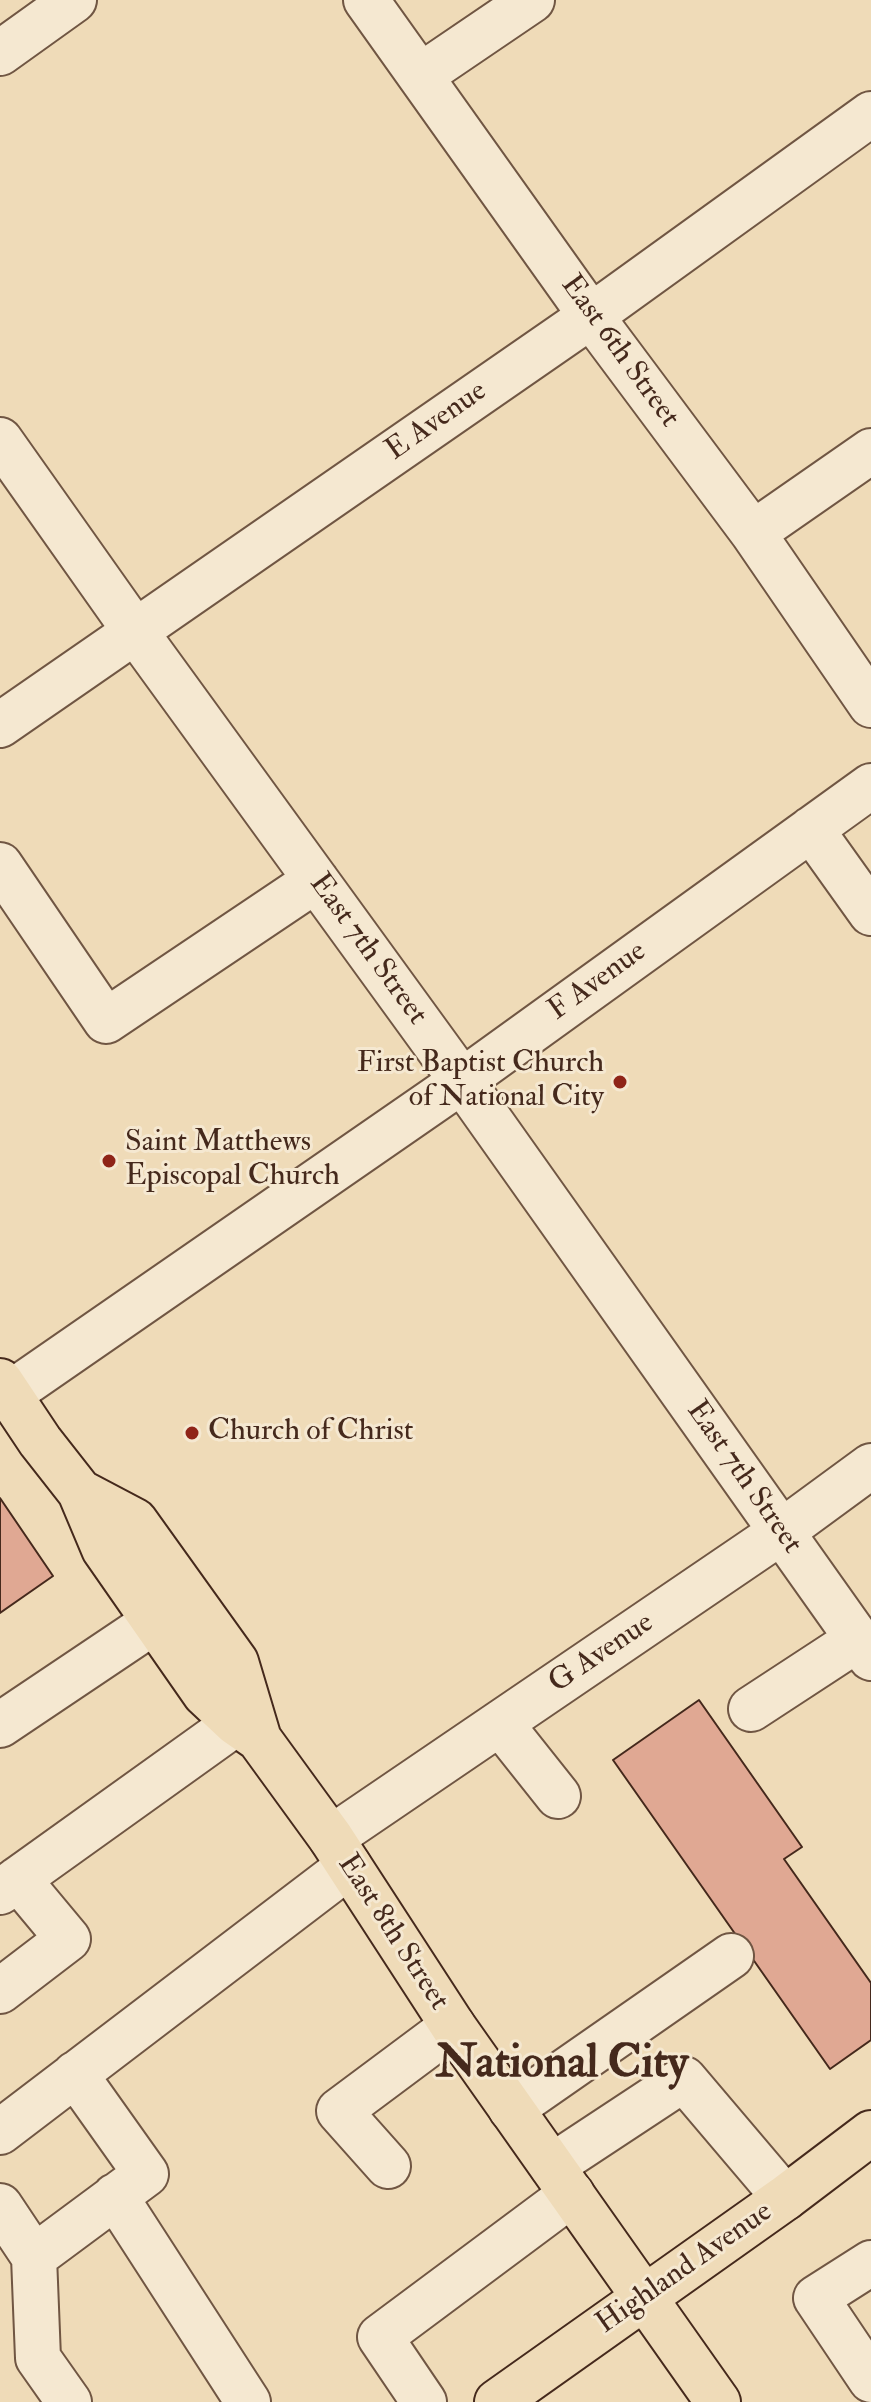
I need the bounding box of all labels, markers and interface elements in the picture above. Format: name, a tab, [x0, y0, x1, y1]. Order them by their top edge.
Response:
street label: East 6th Street	[552, 269, 686, 435]
street label: E Avenue	[380, 374, 494, 470]
street label: East 7th Street	[300, 867, 434, 1033]
street label: F Avenue	[542, 935, 654, 1029]
place label: First Baptist Church of National City	[357, 1047, 604, 1118]
marker: First Baptist Church of National City	[611, 1073, 629, 1091]
place label: Saint Matthews Episcopal Church	[125, 1126, 340, 1196]
marker: Saint Matthews Episcopal Church	[100, 1152, 118, 1170]
street label: East 7th Street	[677, 1395, 809, 1561]
place label: Church of Christ	[208, 1415, 414, 1451]
marker: Church of Christ	[183, 1424, 201, 1442]
street label: G Avenue	[543, 1606, 661, 1702]
street label: East 8th Street	[328, 1848, 456, 2018]
district label: National City	[436, 2038, 688, 2094]
street label: Highland Avenue	[590, 2195, 780, 2343]

